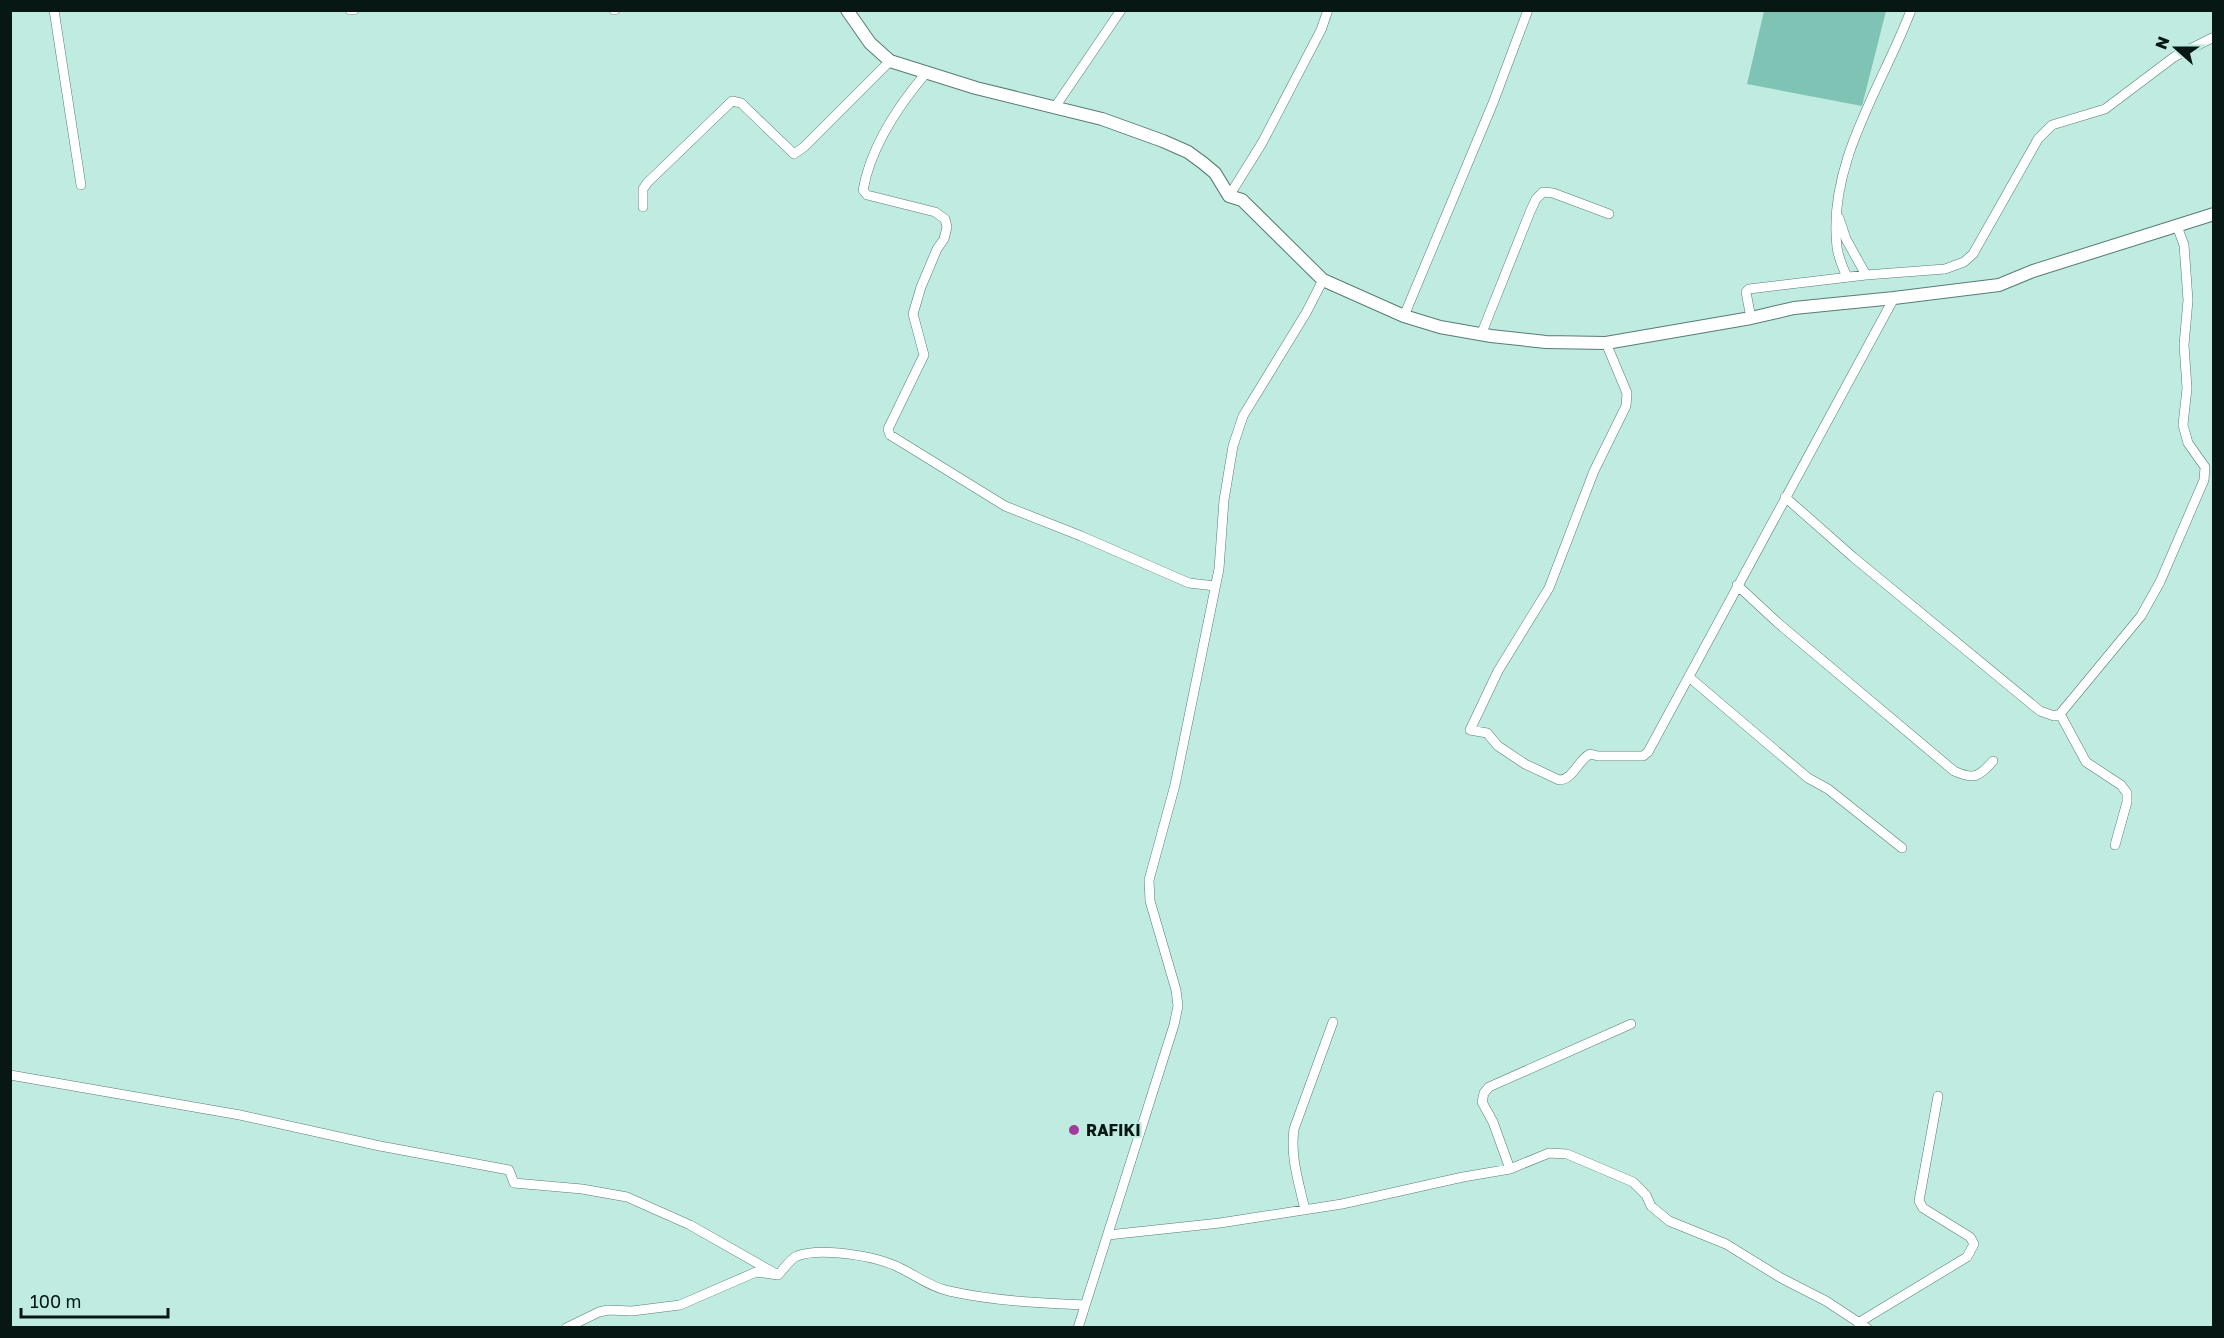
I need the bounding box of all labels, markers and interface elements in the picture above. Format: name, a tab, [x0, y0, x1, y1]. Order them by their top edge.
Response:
north arrow	[2146, 18, 2206, 78]
text: N	[2150, 33, 2174, 52]
place label: RAFIKI	[1086, 1120, 1141, 1140]
marker: RAFIKI	[1067, 1123, 1081, 1137]
scale bar	[21, 1281, 168, 1319]
text: 100 m	[30, 1290, 81, 1312]

